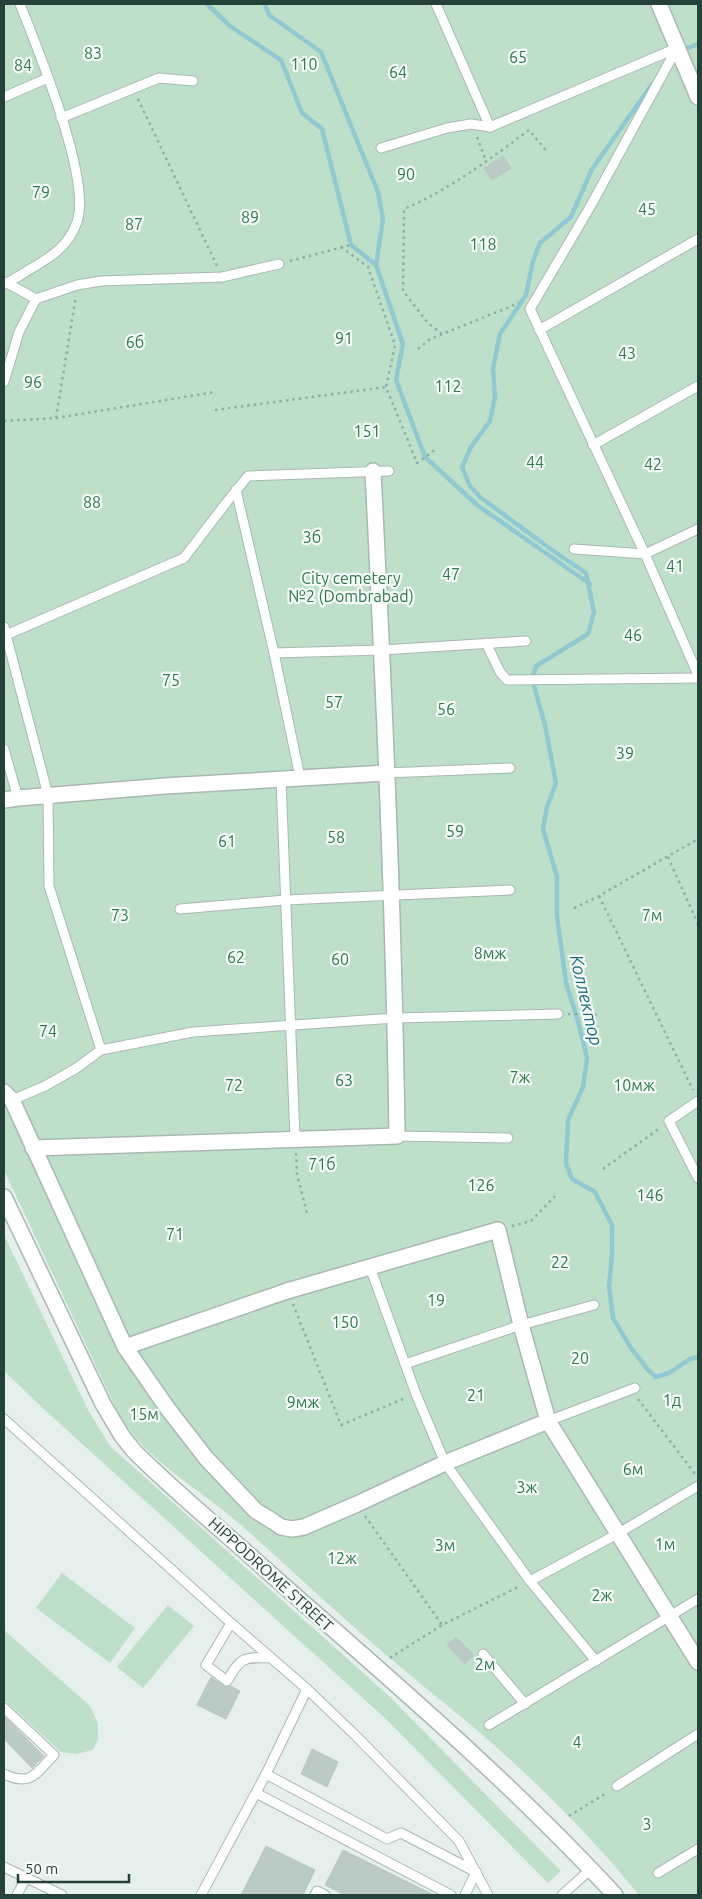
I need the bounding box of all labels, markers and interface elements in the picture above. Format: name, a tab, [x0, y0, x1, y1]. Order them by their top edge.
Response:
park label: 83	[84, 44, 102, 62]
park label: 65	[509, 48, 527, 66]
park label: 110	[290, 55, 318, 73]
park label: 84	[14, 56, 32, 74]
park label: 64	[389, 63, 407, 81]
park label: 90	[397, 165, 415, 183]
park label: 79	[32, 183, 50, 201]
park label: 45	[638, 200, 656, 218]
park label: 89	[241, 208, 259, 226]
park label: 87	[125, 215, 143, 233]
park label: 118	[469, 235, 497, 253]
park label: 91	[335, 329, 353, 347]
park label: 6б	[126, 333, 144, 351]
park label: 43	[618, 344, 636, 362]
park label: 96	[24, 373, 42, 391]
park label: 112	[434, 377, 462, 395]
park label: 151	[353, 422, 381, 440]
park label: 44	[526, 453, 544, 471]
park label: 42	[644, 455, 662, 473]
park label: 88	[83, 493, 101, 511]
park label: 3б	[303, 528, 321, 546]
park label: 41	[666, 557, 684, 575]
park label: 47	[442, 565, 460, 583]
park label: City cemetery №2 (Dombrabad)	[288, 569, 414, 606]
park label: 46	[624, 626, 642, 644]
park label: 75	[162, 671, 180, 689]
park label: 57	[325, 693, 343, 711]
park label: 56	[437, 700, 455, 718]
park label: 39	[616, 744, 634, 762]
park label: 59	[446, 822, 464, 840]
park label: 58	[327, 828, 345, 846]
park label: 61	[218, 832, 236, 850]
park label: 73	[111, 906, 129, 924]
park label: 7м	[642, 906, 662, 924]
park label: 8мж	[474, 944, 506, 962]
park label: 62	[227, 948, 245, 966]
park label: 60	[331, 950, 349, 968]
water label: Коллектор	[567, 953, 607, 1047]
park label: 74	[39, 1022, 57, 1040]
park label: 7ж	[510, 1068, 531, 1086]
park label: 63	[335, 1071, 353, 1089]
park label: 72	[225, 1076, 243, 1094]
park label: 10мж	[613, 1076, 655, 1094]
park label: 71б	[308, 1155, 336, 1173]
park label: 126	[467, 1176, 495, 1194]
park label: 146	[636, 1186, 664, 1204]
park label: 71	[166, 1225, 184, 1243]
park label: 22	[551, 1253, 569, 1271]
park label: 19	[427, 1291, 445, 1309]
park label: 150	[331, 1313, 359, 1331]
park label: 20	[571, 1349, 589, 1367]
park label: 21	[467, 1386, 485, 1404]
park label: 1д	[663, 1391, 681, 1409]
park label: 9мж	[287, 1393, 319, 1411]
park label: 15м	[129, 1405, 159, 1423]
park label: 6м	[623, 1460, 643, 1478]
park label: 3ж	[517, 1478, 538, 1496]
street label: HIPPODROME STREET	[205, 1513, 337, 1635]
park label: 1м	[655, 1535, 675, 1553]
park label: 3м	[435, 1536, 455, 1554]
park label: 12ж	[327, 1549, 357, 1567]
park label: 2ж	[592, 1586, 613, 1604]
park label: 2м	[475, 1655, 495, 1673]
park label: 4	[572, 1733, 582, 1751]
park label: 3	[642, 1815, 652, 1833]
scale bar	[18, 1852, 129, 1884]
text: 50 m	[25, 1860, 58, 1877]

